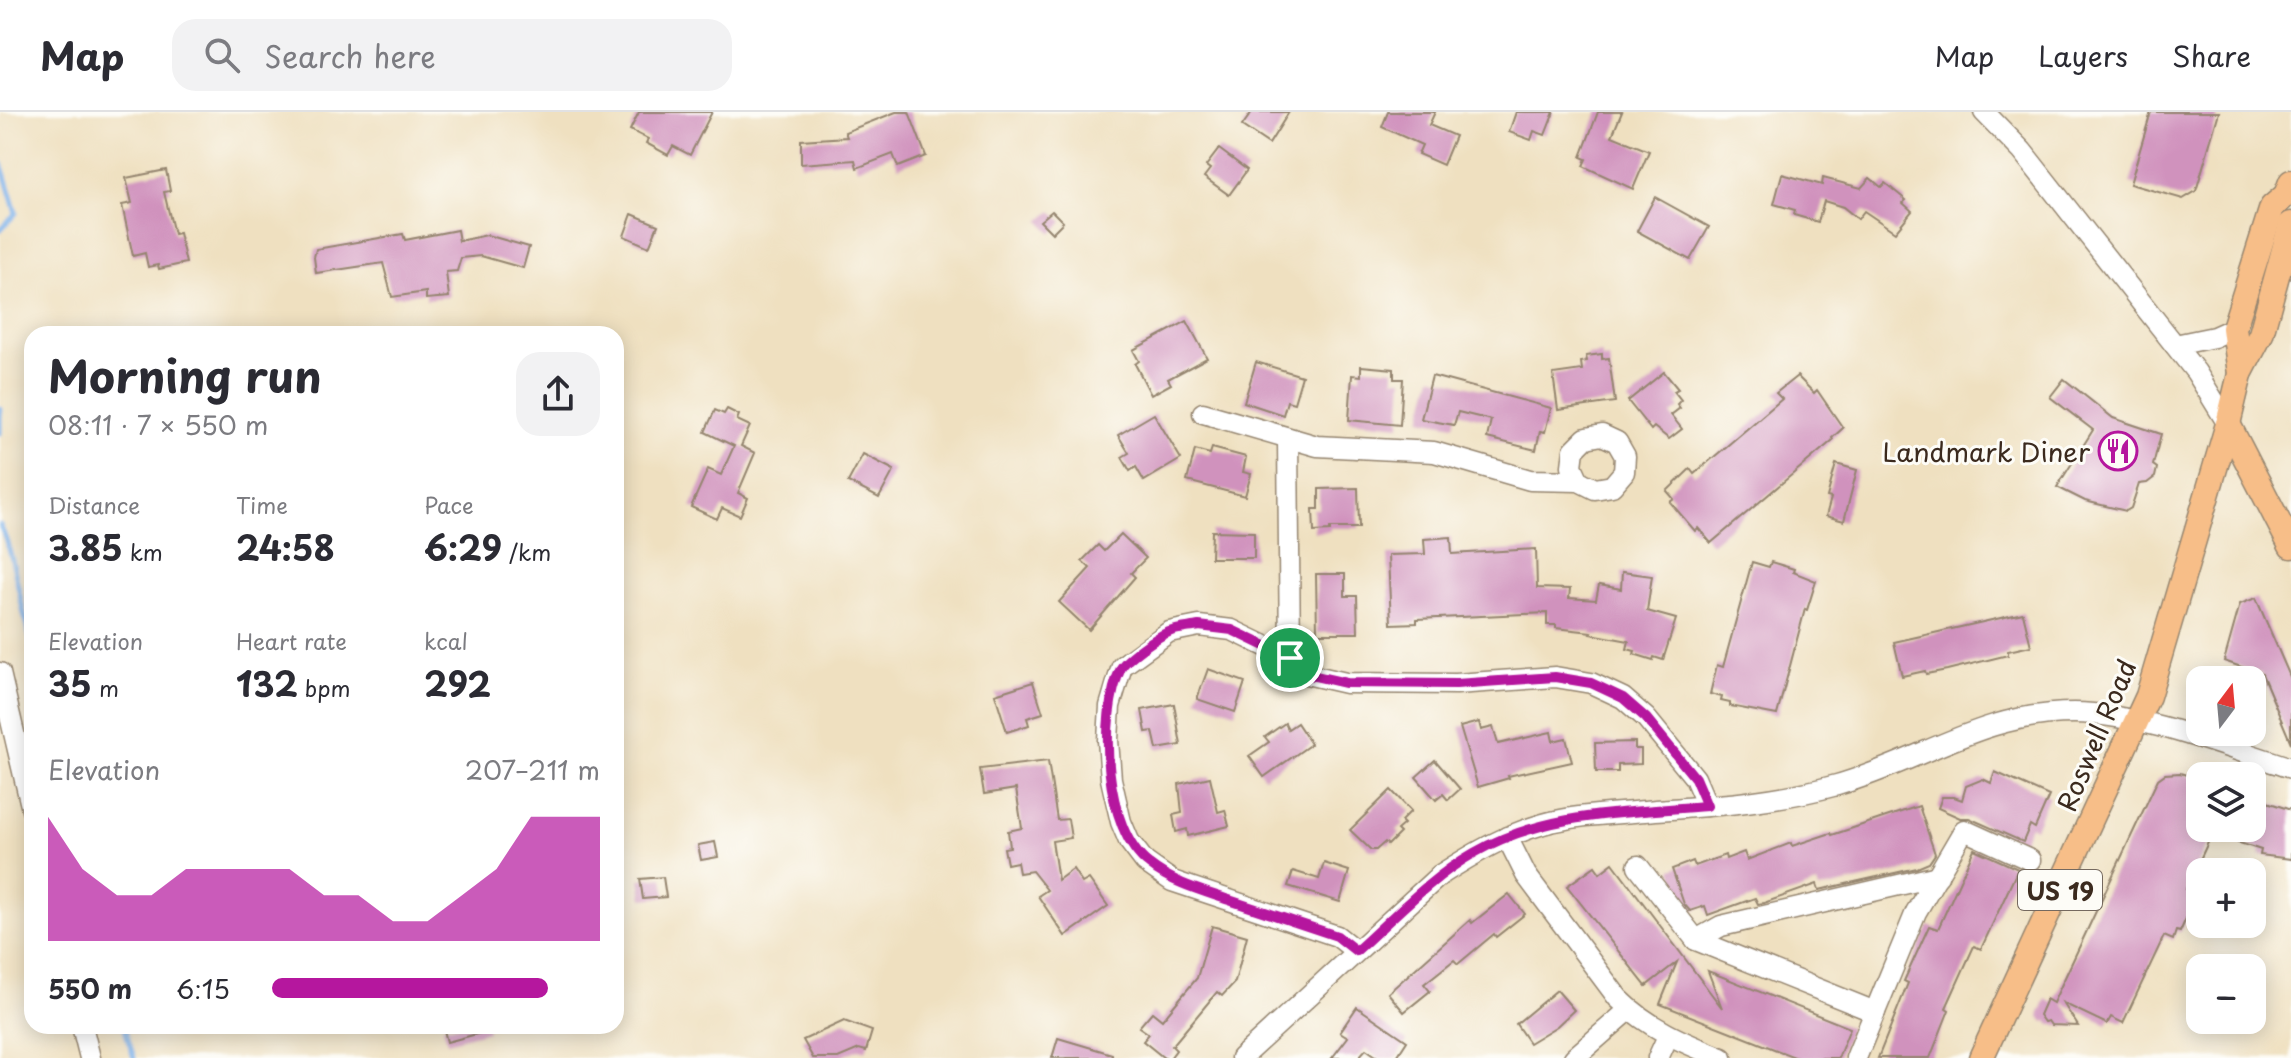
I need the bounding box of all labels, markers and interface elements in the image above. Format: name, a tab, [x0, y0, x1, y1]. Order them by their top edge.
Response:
search box	[172, 19, 732, 91]
text: Map	[40, 27, 124, 84]
icon: search	[200, 33, 244, 77]
text: Search here	[264, 33, 436, 78]
text: Map	[1934, 34, 1994, 77]
text: Layers	[2038, 34, 2128, 77]
text: Share	[2172, 34, 2251, 77]
text: Morning run	[48, 342, 322, 408]
button: share	[516, 352, 600, 436]
text: 08:11 · 7 × 550 m	[48, 405, 268, 444]
restaurant icon: Landmark Diner	[2097, 430, 2139, 472]
place label: Landmark Diner	[1883, 432, 2091, 471]
text: Distance	[48, 488, 140, 521]
text: Time	[236, 488, 288, 521]
text: Pace	[424, 488, 474, 521]
text: 3.85	[48, 521, 123, 573]
text: 24:58	[236, 521, 335, 573]
text: 6:29	[424, 521, 502, 573]
text: km	[123, 535, 163, 568]
text: /km	[502, 535, 551, 568]
text: Elevation	[48, 624, 143, 657]
text: Heart rate	[236, 624, 347, 657]
text: kcal	[424, 624, 468, 657]
pin	[1256, 624, 1324, 692]
icon: arrive	[1268, 636, 1312, 680]
street label: Roswell Road	[2047, 653, 2145, 817]
text: 35	[48, 657, 92, 709]
text: 132	[236, 657, 298, 709]
text: 292	[424, 657, 491, 709]
north arrow	[2186, 666, 2266, 746]
map controls	[2186, 666, 2266, 1034]
text: m	[92, 671, 119, 704]
text: bpm	[298, 671, 351, 704]
text: Elevation	[48, 750, 160, 789]
text: 207–211 m	[465, 750, 600, 789]
button: layers	[2186, 762, 2266, 842]
button: +	[2186, 858, 2266, 938]
road number: US 19	[2018, 870, 2102, 910]
button: −	[2186, 954, 2266, 1034]
text: 550 m	[48, 969, 132, 1008]
text: 6:15	[176, 969, 230, 1008]

